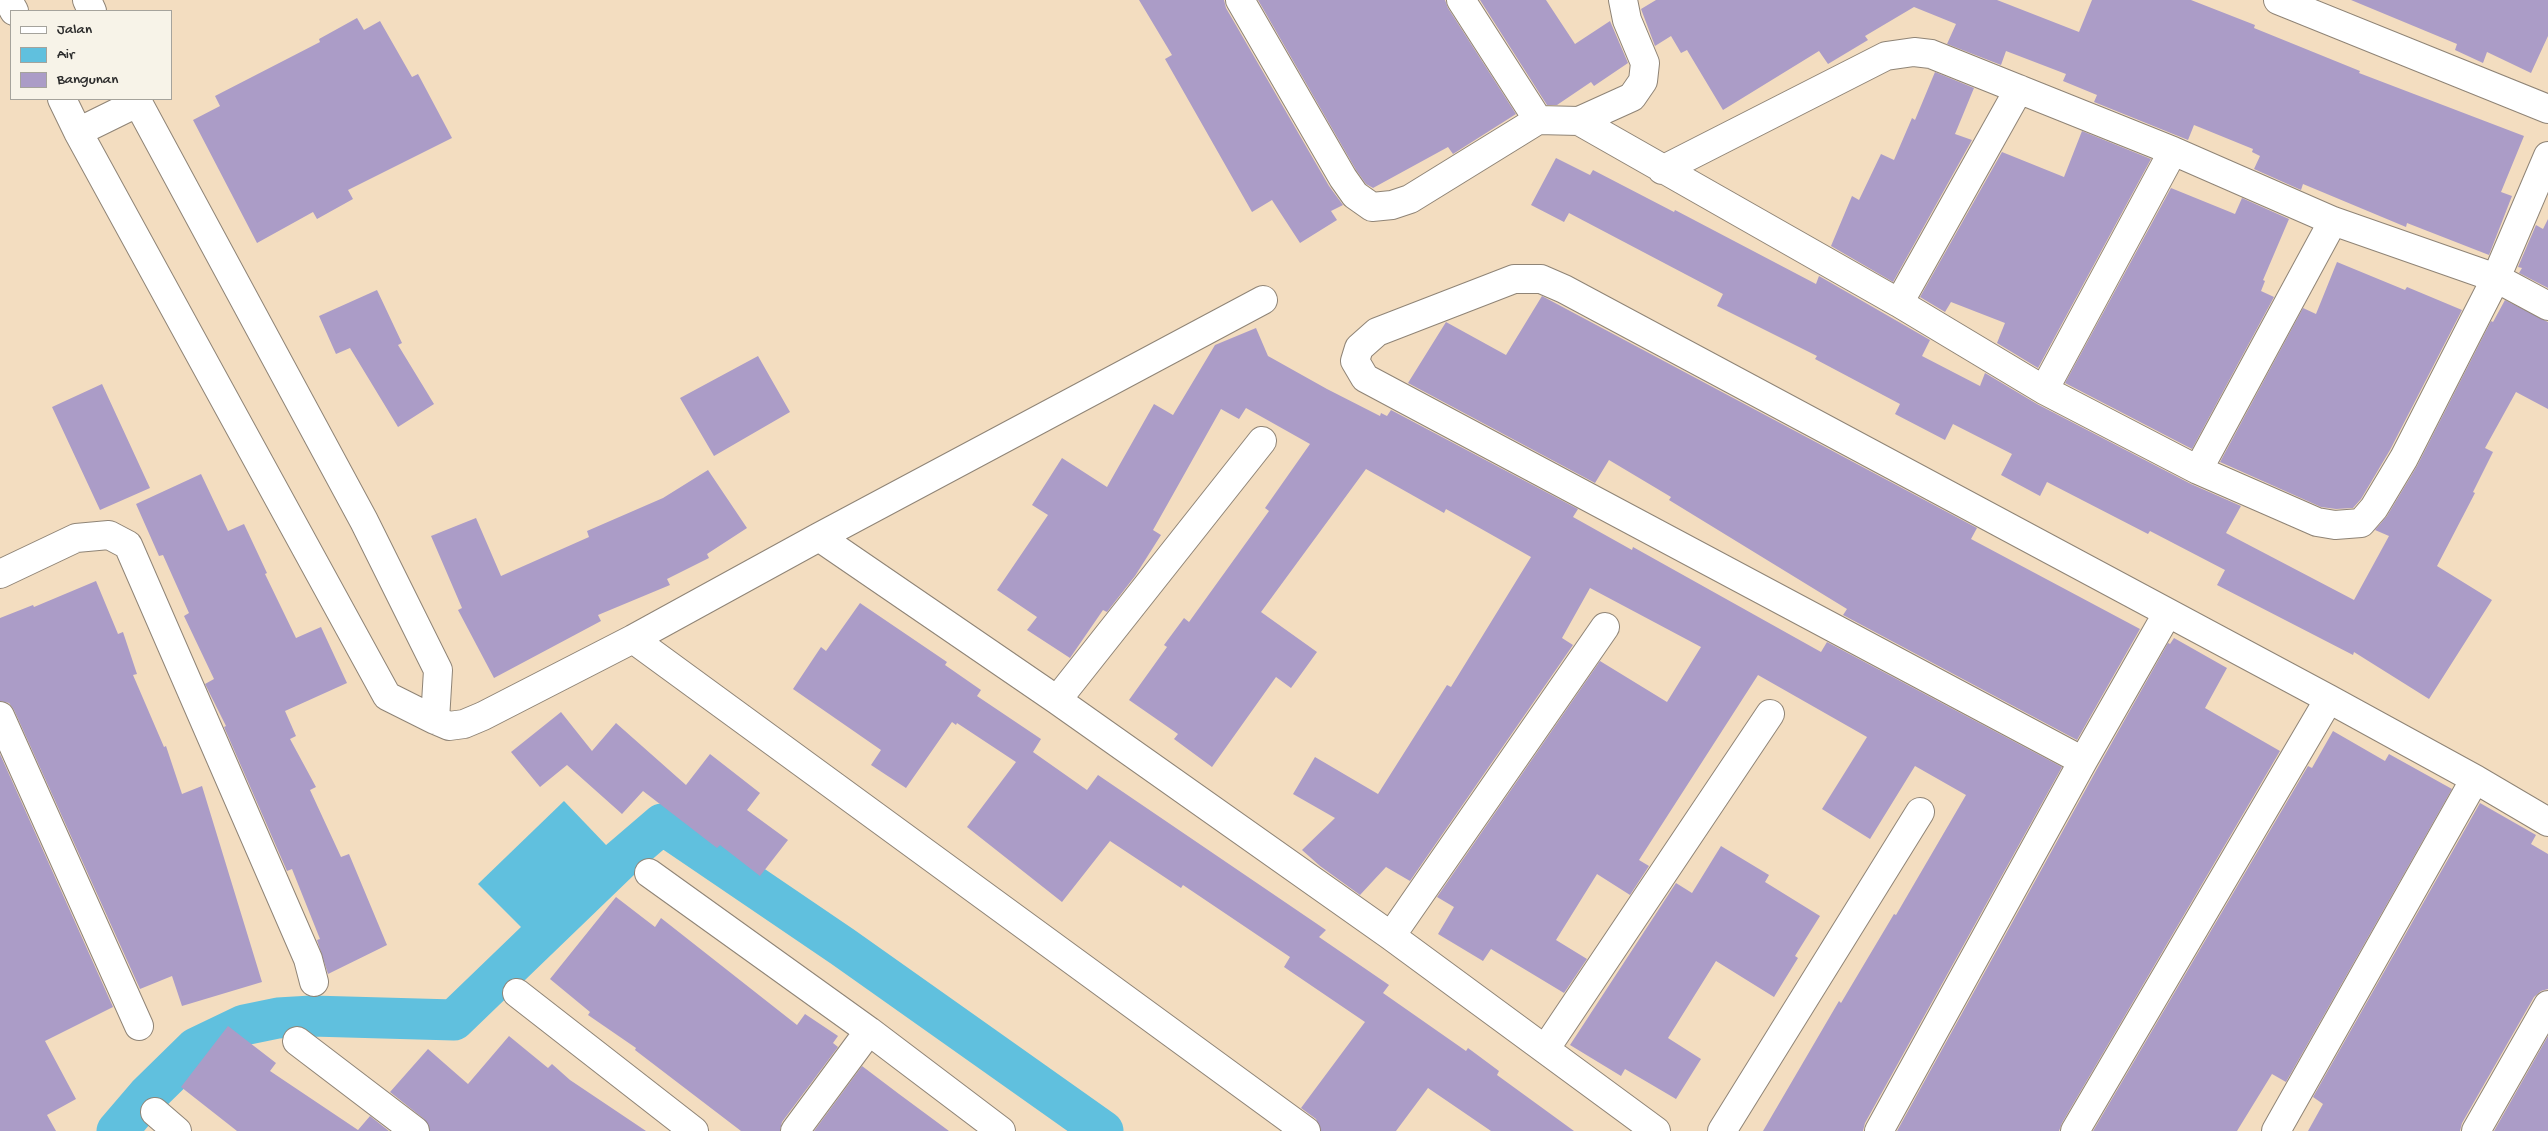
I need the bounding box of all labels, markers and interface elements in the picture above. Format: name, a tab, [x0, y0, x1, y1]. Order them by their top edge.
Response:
legend	[10, 10, 172, 100]
text: Jalan	[57, 21, 92, 39]
text: Air	[57, 46, 74, 64]
text: Bangunan	[57, 71, 118, 89]

